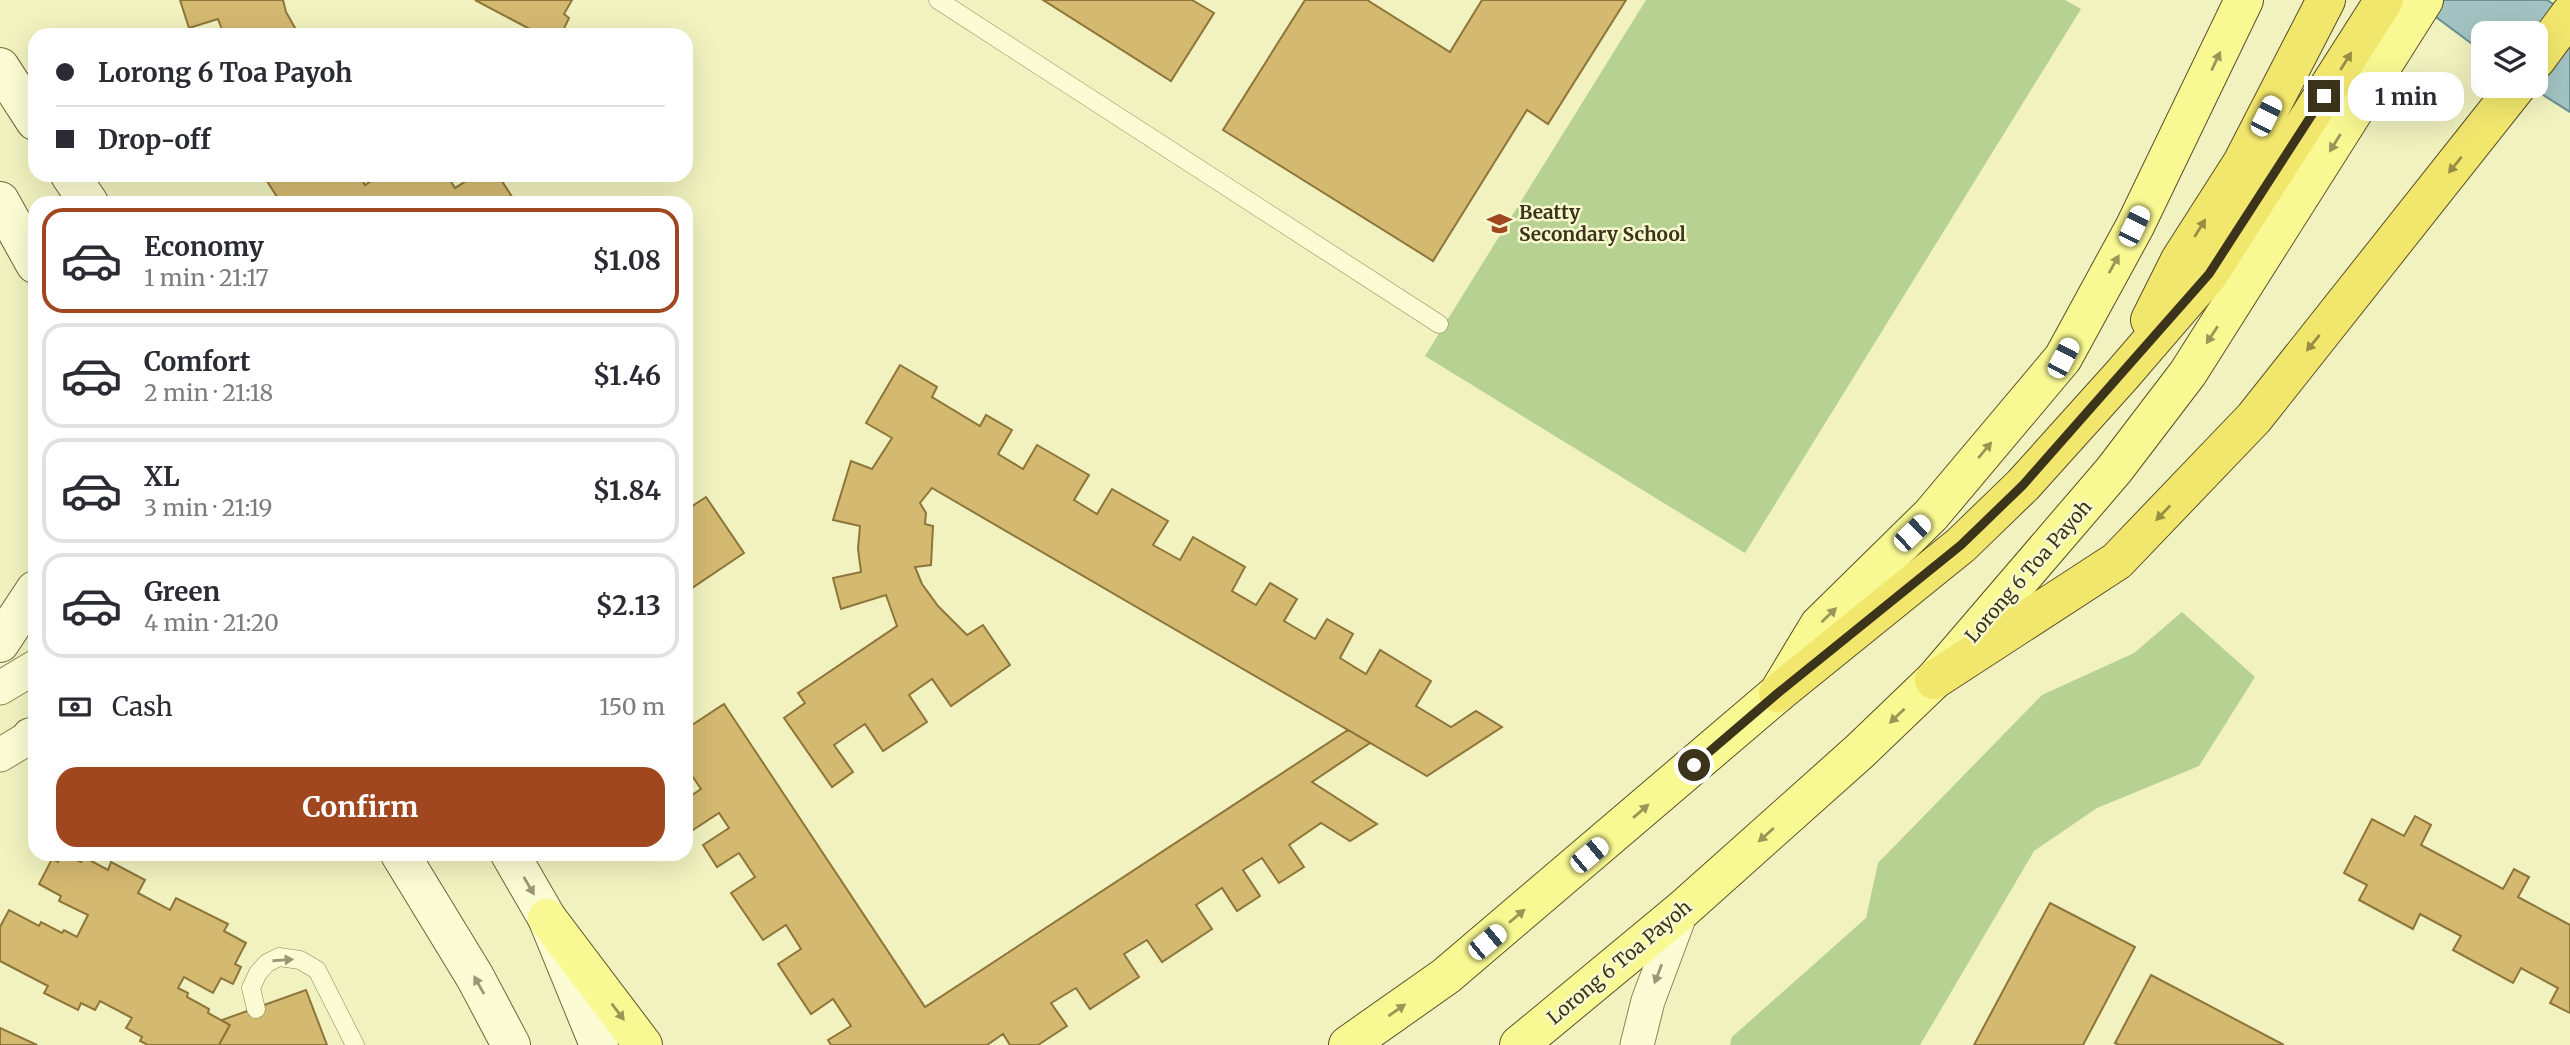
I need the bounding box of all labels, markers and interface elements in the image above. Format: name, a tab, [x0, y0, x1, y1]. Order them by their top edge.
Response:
map controls	[2471, 21, 2548, 98]
button: layers	[2471, 21, 2548, 98]
one-way arrow	[2210, 51, 2222, 71]
one-way arrow	[2340, 51, 2353, 71]
text: Lorong 6 Toa Payoh	[98, 56, 352, 89]
callout: 1 min	[2348, 72, 2464, 120]
route end	[2308, 80, 2340, 112]
text: 1 min	[2375, 82, 2437, 111]
car	[2248, 93, 2285, 139]
text: Drop-off	[98, 123, 211, 156]
one-way arrow	[2328, 133, 2341, 152]
one-way arrow	[2449, 156, 2463, 174]
place label: Beatty Secondary School	[1519, 200, 1686, 246]
car	[2116, 203, 2153, 249]
school or university icon: Beatty Secondary School	[1485, 209, 1513, 237]
one-way arrow	[2193, 219, 2206, 238]
icon: car	[60, 229, 123, 292]
text: Economy	[144, 230, 264, 263]
text: $1.08	[593, 244, 661, 277]
one-way arrow	[2108, 254, 2120, 274]
text: 1 min · 21:17	[144, 263, 269, 292]
one-way arrow	[2206, 325, 2219, 344]
one-way arrow	[2306, 333, 2321, 351]
car	[2044, 335, 2083, 381]
icon: car	[60, 344, 123, 407]
text: Comfort	[144, 345, 250, 378]
text: $1.46	[593, 359, 661, 392]
text: 2 min · 21:18	[144, 378, 273, 407]
one-way arrow	[1977, 442, 1992, 459]
icon: car	[60, 459, 123, 522]
text: XL	[144, 460, 180, 493]
text: $1.84	[593, 474, 661, 507]
text: 3 min · 21:19	[144, 493, 272, 522]
street label: Lorong 6 Toa Payoh	[1960, 494, 2097, 647]
one-way arrow	[2155, 504, 2171, 521]
car	[1890, 511, 1935, 555]
icon: car	[60, 574, 123, 637]
text: Green	[144, 575, 220, 608]
text: $2.13	[596, 589, 661, 622]
one-way arrow	[1820, 607, 1837, 624]
text: 4 min · 21:20	[144, 608, 279, 637]
icon: cash	[56, 688, 94, 726]
text: Cash	[112, 690, 173, 723]
text: 150 m	[599, 692, 665, 721]
one-way arrow	[1889, 707, 1906, 723]
route start	[1678, 749, 1710, 781]
button: Confirm	[56, 767, 665, 847]
one-way arrow	[1632, 803, 1650, 819]
one-way arrow	[1757, 827, 1775, 843]
car	[1567, 833, 1612, 877]
one-way arrow	[523, 876, 535, 896]
street label: Lorong 6 Toa Payoh	[1542, 894, 1696, 1029]
one-way arrow	[1508, 909, 1525, 924]
car	[1465, 920, 1510, 964]
one-way arrow	[272, 954, 294, 965]
one-way arrow	[1652, 963, 1663, 984]
one-way arrow	[473, 975, 485, 995]
one-way arrow	[610, 1003, 624, 1021]
one-way arrow	[1388, 1004, 1406, 1018]

